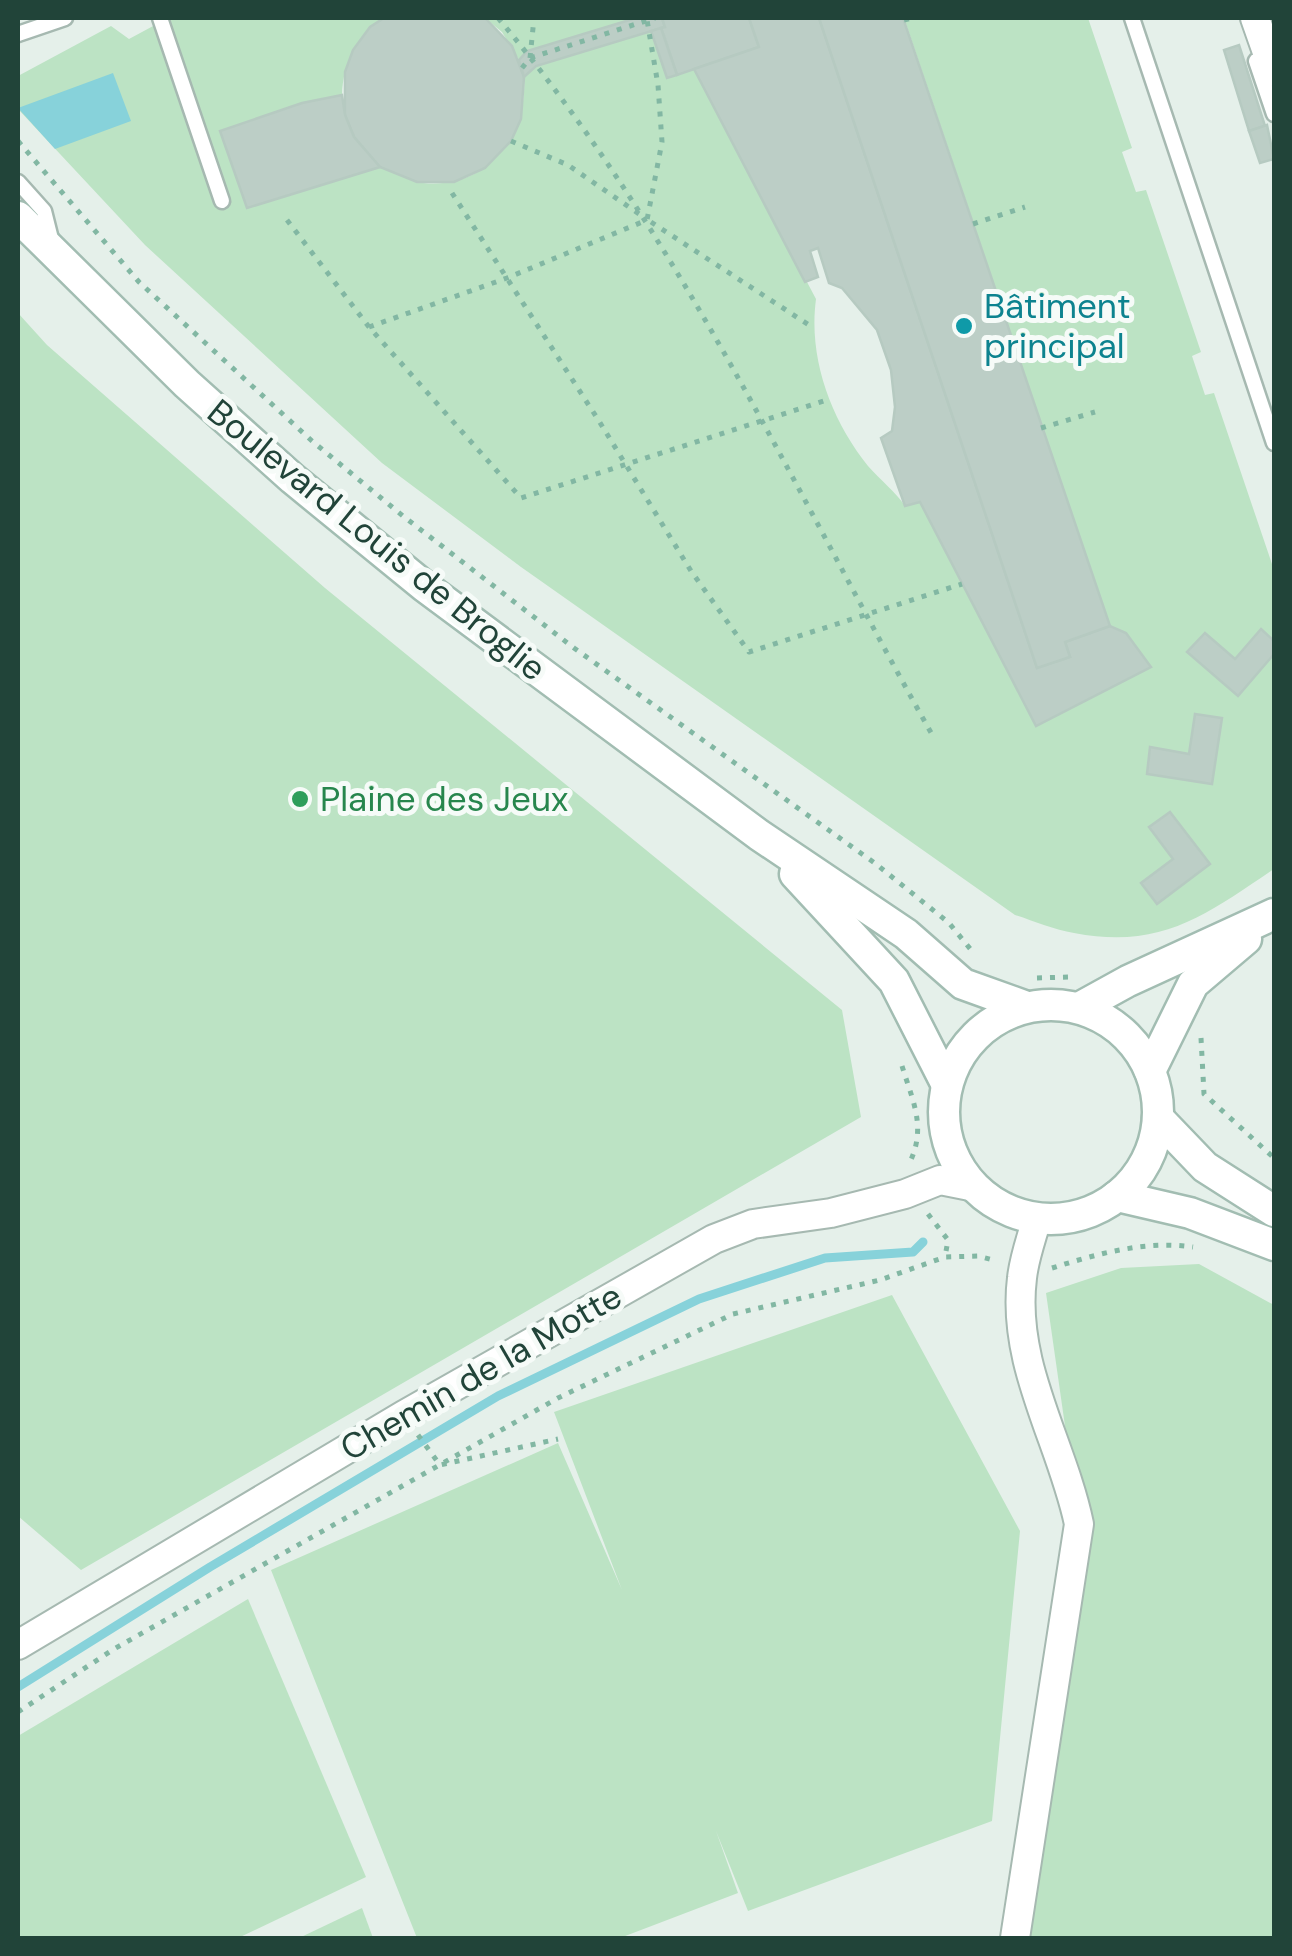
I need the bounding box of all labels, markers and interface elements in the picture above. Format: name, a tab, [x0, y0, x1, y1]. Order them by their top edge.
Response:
place label: Bâtiment principal	[984, 283, 1131, 369]
marker: Bâtiment principal	[953, 315, 975, 337]
street label: Boulevard Louis de Broglie	[198, 389, 556, 691]
place label: Plaine des Jeux	[320, 776, 568, 822]
marker: Plaine des Jeux	[289, 788, 311, 810]
street label: Chemin de la Motte	[332, 1273, 630, 1471]

